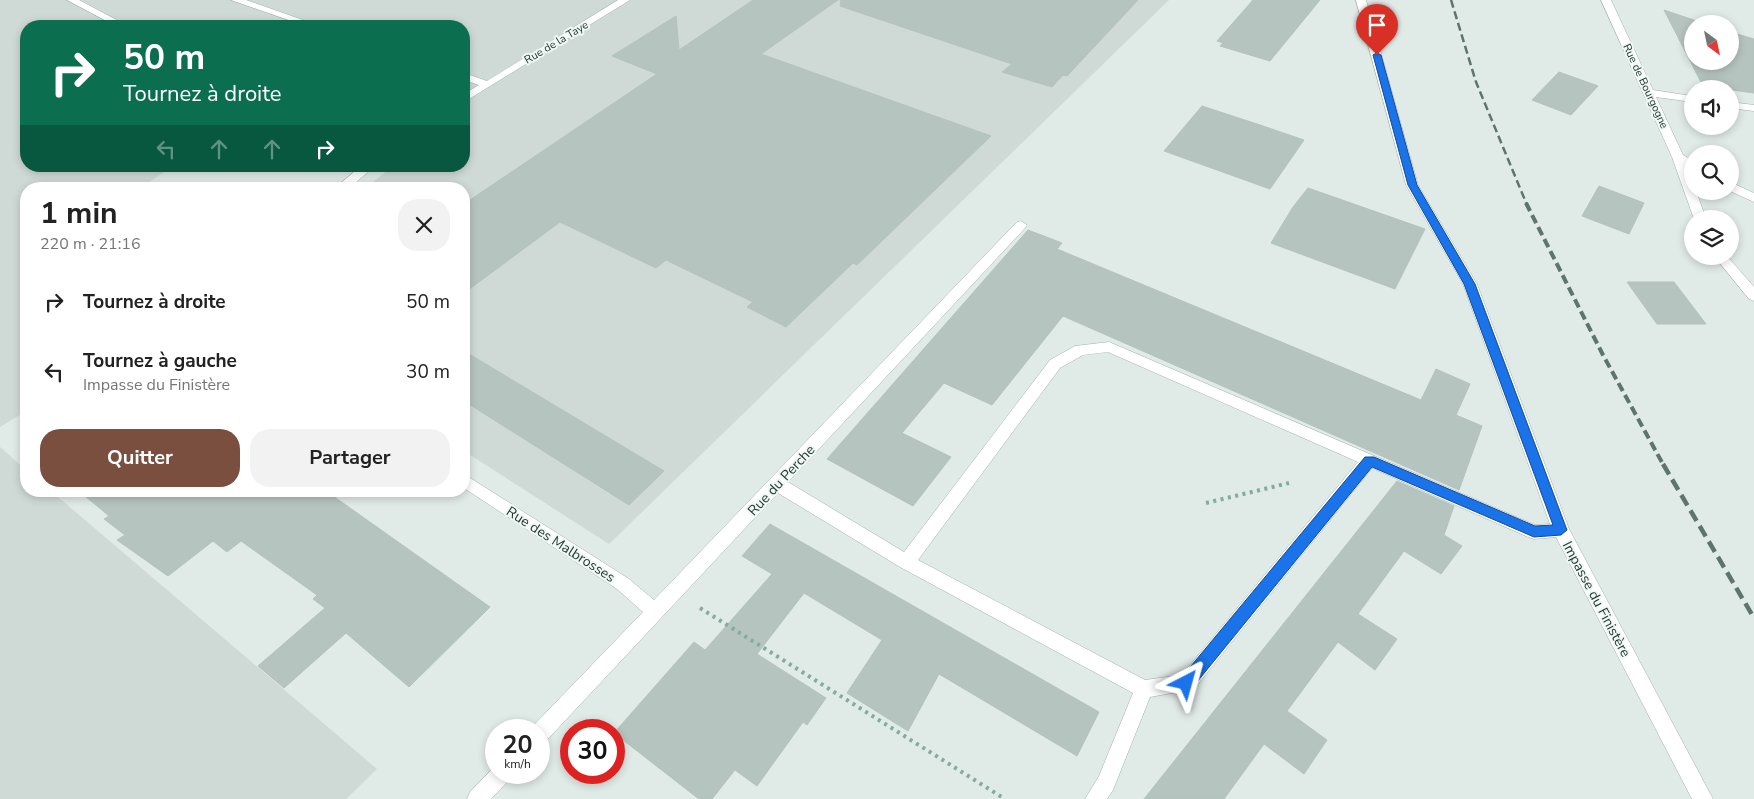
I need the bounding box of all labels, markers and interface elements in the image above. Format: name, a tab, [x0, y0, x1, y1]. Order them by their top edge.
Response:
pin	[1356, 4, 1398, 55]
icon: arrive	[1363, 11, 1391, 39]
north arrow	[1684, 15, 1739, 70]
map controls	[1684, 15, 1739, 265]
street label: Rue de la Taye	[521, 17, 591, 67]
text: 50 m	[123, 34, 205, 81]
icon: right	[40, 40, 105, 105]
street label: Rue de Bourgogne	[1619, 41, 1672, 131]
text: Tournez à droite	[123, 79, 282, 109]
button: sound	[1684, 80, 1739, 135]
icon: left	[152, 135, 180, 163]
icon: ahead	[205, 135, 233, 163]
icon: ahead	[258, 135, 286, 163]
icon: right	[311, 135, 339, 163]
button: search	[1684, 145, 1739, 200]
text: 1 min	[40, 193, 118, 234]
button: close	[398, 199, 450, 251]
button: layers	[1684, 210, 1739, 265]
text: 220 m · 21:16	[40, 233, 141, 255]
icon: right	[40, 288, 68, 316]
text: Tournez à droite	[83, 289, 226, 315]
text: 50 m	[406, 289, 450, 315]
text: Tournez à gauche	[83, 348, 237, 374]
icon: left	[40, 358, 68, 386]
text: 30 m	[406, 359, 450, 385]
text: Impasse du Finistère	[83, 374, 230, 396]
button: Quitter	[40, 429, 240, 487]
button: Partager	[250, 429, 450, 487]
street label: Rue du Perche	[743, 441, 819, 520]
street label: Rue des Malbrosses	[503, 502, 619, 587]
street label: Impasse du Finistère	[1558, 538, 1635, 661]
position arrow	[1159, 656, 1211, 708]
speed limit sign: 30	[560, 719, 625, 784]
text: 20	[502, 728, 533, 762]
text: km/h	[504, 756, 531, 772]

